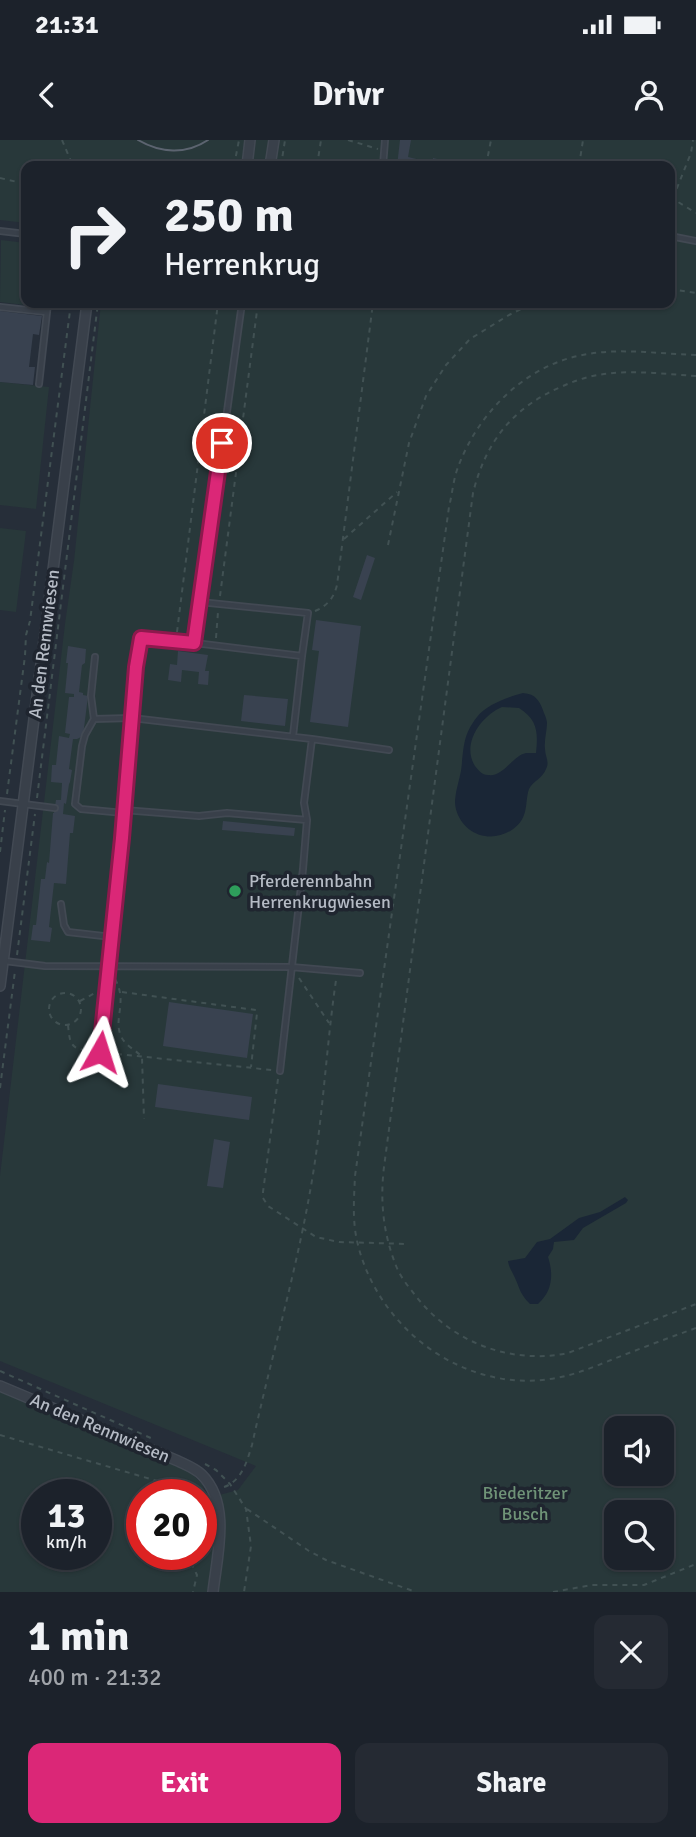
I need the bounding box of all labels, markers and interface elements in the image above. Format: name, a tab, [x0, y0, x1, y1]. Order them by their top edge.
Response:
text: 21:31	[35, 9, 99, 41]
text: Drivr	[312, 75, 384, 114]
icon: back	[28, 76, 66, 114]
icon: person	[630, 76, 668, 114]
text: 250 m	[164, 185, 294, 245]
icon: right	[49, 189, 140, 280]
text: Herrenkrug	[164, 245, 320, 284]
pin	[192, 413, 252, 473]
icon: arrive	[203, 424, 241, 462]
street label: An den Rennwiesen	[24, 568, 64, 720]
place label: Pferderennbahn Herrenkrugwiesen	[249, 870, 391, 913]
marker: Pferderennbahn Herrenkrugwiesen	[227, 883, 243, 899]
position arrow	[63, 1015, 137, 1089]
street label: An den Rennwiesen	[27, 1389, 173, 1467]
map controls	[604, 1416, 674, 1570]
button: sound	[604, 1416, 674, 1486]
speed limit sign: 20	[126, 1479, 217, 1570]
park label: Biederitzer Busch	[482, 1482, 568, 1525]
text: 13	[48, 1494, 85, 1537]
button: search	[604, 1500, 674, 1570]
text: km/h	[46, 1531, 87, 1553]
text: 1 min	[28, 1611, 129, 1662]
button: close	[594, 1615, 668, 1689]
text: 400 m · 21:32	[28, 1663, 162, 1692]
button: Exit	[28, 1743, 341, 1823]
button: Share	[355, 1743, 668, 1823]

